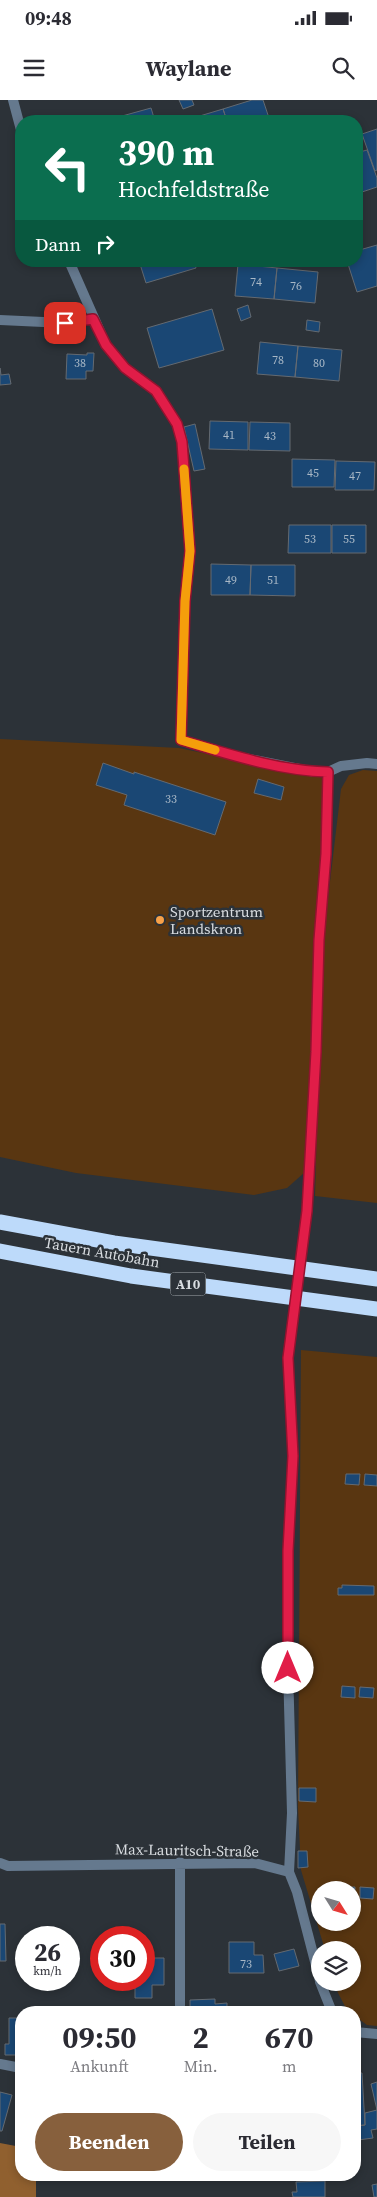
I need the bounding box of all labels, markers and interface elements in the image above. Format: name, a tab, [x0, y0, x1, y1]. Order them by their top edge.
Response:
text: 09:48	[25, 5, 72, 31]
text: Waylane	[146, 53, 231, 83]
icon: menu	[20, 54, 48, 82]
icon: search	[329, 54, 357, 82]
text: 390 m	[118, 129, 214, 177]
icon: left	[35, 135, 100, 200]
text: Hochfeldstraße	[118, 174, 269, 204]
icon: right	[91, 230, 119, 258]
text: Dann	[35, 231, 81, 257]
house number: 74	[250, 274, 262, 290]
house number: 76	[290, 278, 302, 294]
pin	[44, 302, 86, 344]
icon: arrive	[51, 309, 79, 337]
house number: 78	[272, 352, 284, 368]
house number: 38	[74, 355, 86, 371]
house number: 80	[313, 355, 325, 371]
house number: 41	[223, 427, 235, 443]
house number: 43	[264, 428, 276, 444]
house number: 45	[307, 465, 319, 481]
house number: 47	[349, 468, 361, 484]
house number: 53	[304, 531, 316, 547]
house number: 55	[343, 531, 355, 547]
house number: 49	[225, 572, 237, 588]
house number: 51	[267, 572, 279, 588]
house number: 33	[165, 791, 177, 807]
place label: Sportzentrum Landskron	[170, 901, 263, 939]
marker: Sportzentrum Landskron	[154, 914, 166, 926]
street label: Tauern Autobahn	[43, 1231, 161, 1273]
road number: A10	[170, 1272, 206, 1296]
position arrow	[261, 1641, 313, 1693]
street label: Max-Lauritsch-Straße	[115, 1838, 260, 1862]
north arrow	[311, 1881, 361, 1931]
map controls	[311, 1881, 361, 1991]
speed limit sign: 30	[90, 1926, 155, 1991]
text: 26	[34, 1935, 61, 1969]
button: layers	[311, 1941, 361, 1991]
house number: 73	[240, 1956, 252, 1972]
text: km/h	[33, 1963, 62, 1979]
text: 09:50	[62, 2017, 136, 2058]
text: 2	[192, 2017, 209, 2058]
text: 670	[265, 2017, 314, 2058]
text: Ankunft	[70, 2055, 129, 2077]
text: Min.	[184, 2055, 217, 2077]
text: m	[282, 2055, 296, 2077]
button: Beenden	[35, 2113, 183, 2171]
button: Teilen	[193, 2113, 341, 2171]

